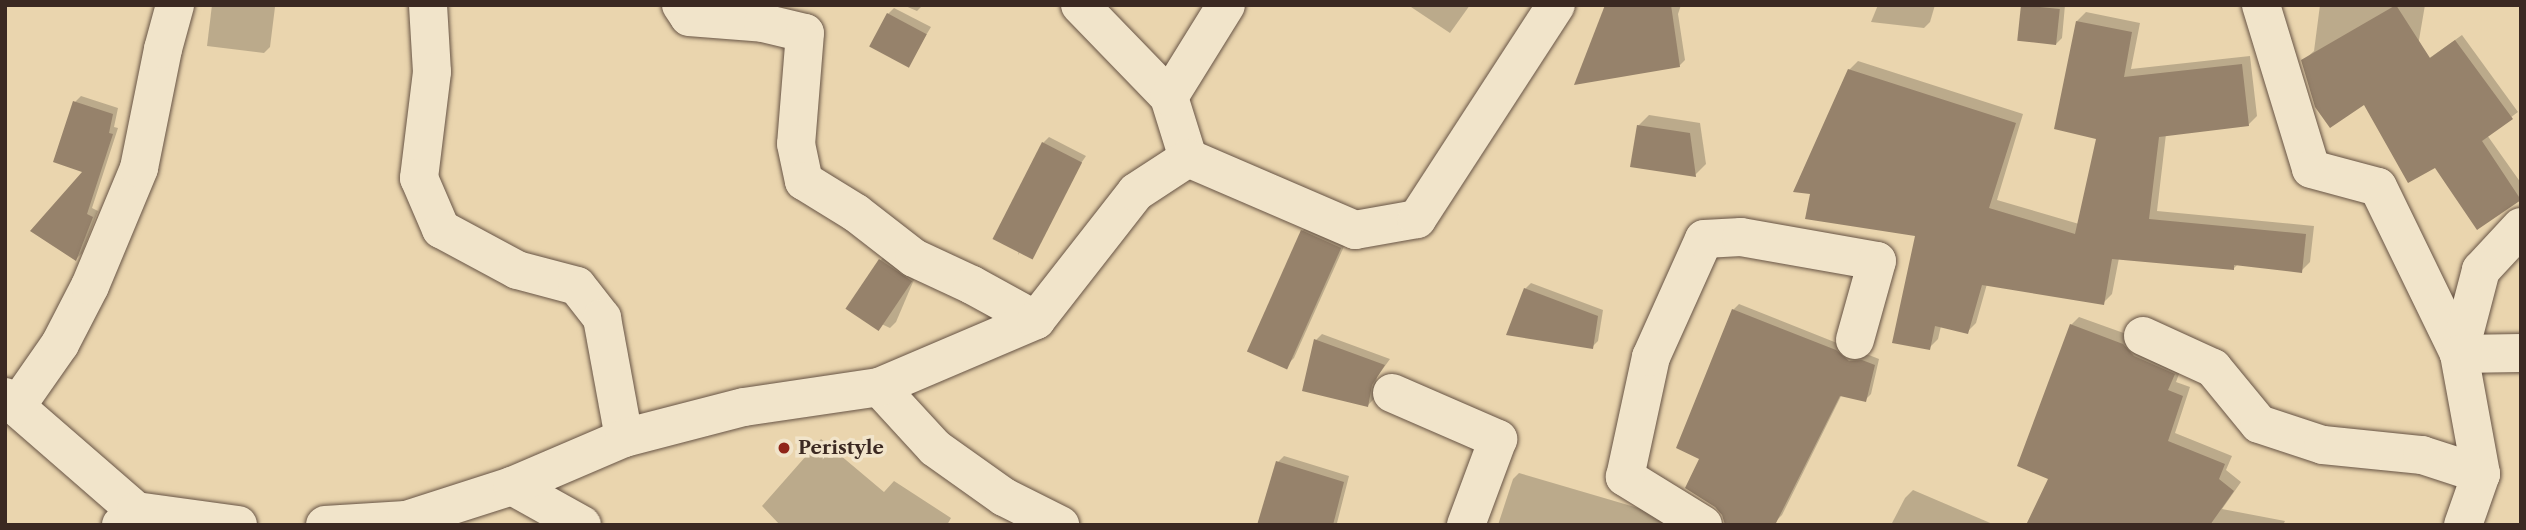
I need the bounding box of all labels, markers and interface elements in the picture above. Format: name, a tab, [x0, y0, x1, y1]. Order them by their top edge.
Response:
place label: Peristyle	[798, 437, 884, 459]
marker: Peristyle	[776, 440, 792, 456]

